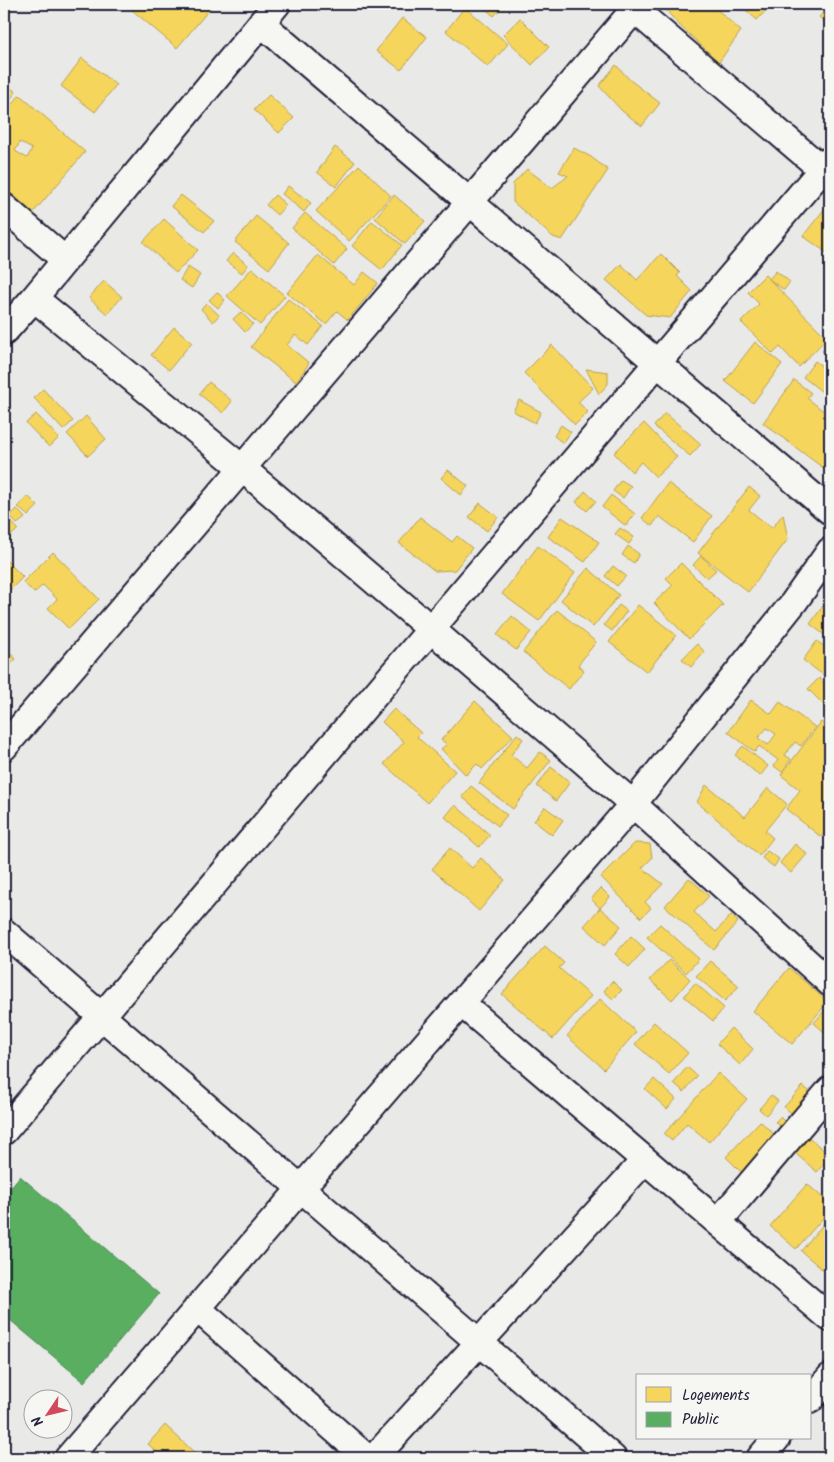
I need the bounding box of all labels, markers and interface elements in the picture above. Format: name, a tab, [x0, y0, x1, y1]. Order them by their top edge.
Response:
legend	[636, 1374, 812, 1440]
text: Logements	[682, 1384, 750, 1408]
north arrow	[22, 1390, 72, 1440]
text: Public	[682, 1408, 719, 1432]
text: N	[27, 1411, 50, 1431]

